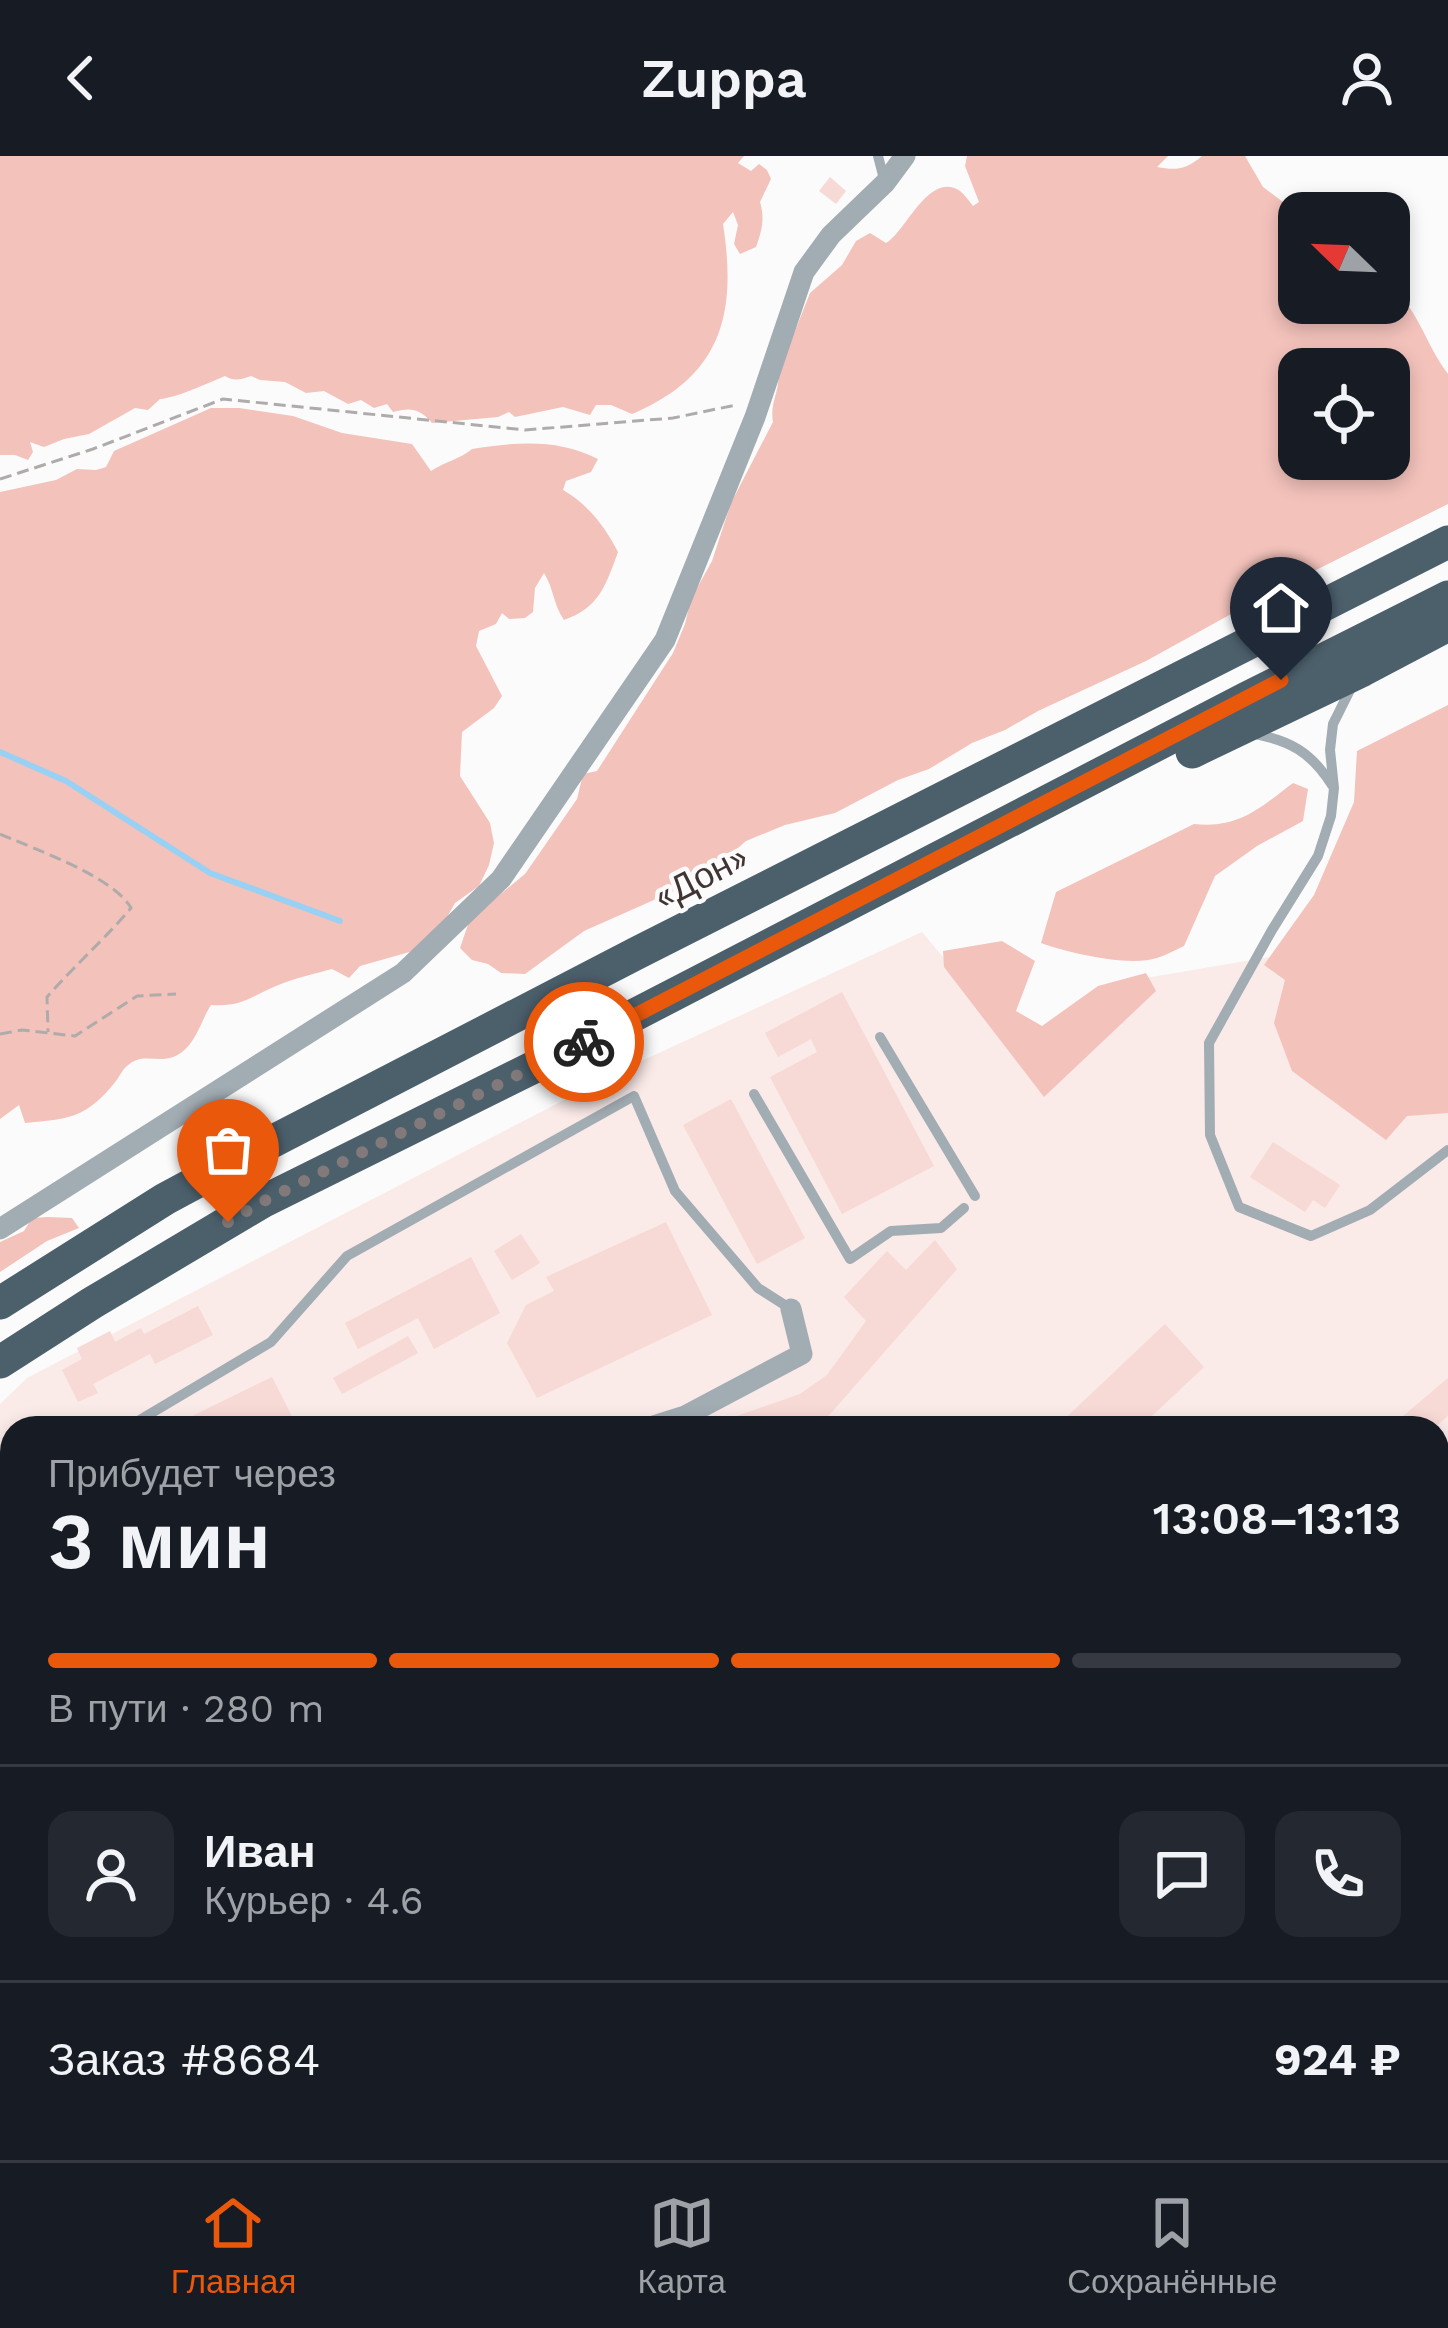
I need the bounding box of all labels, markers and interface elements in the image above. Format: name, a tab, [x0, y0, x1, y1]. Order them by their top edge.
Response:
icon: back	[48, 45, 114, 111]
icon: person	[1334, 45, 1400, 111]
text: Zuppa	[641, 47, 807, 110]
north arrow	[1278, 192, 1410, 324]
map controls	[1278, 192, 1410, 480]
button: locate	[1278, 348, 1410, 480]
pin	[1230, 557, 1332, 680]
icon: home	[1248, 575, 1314, 641]
street label: «Дон»	[647, 836, 755, 918]
courier	[524, 982, 644, 1102]
icon: bike	[551, 1009, 617, 1075]
pin	[177, 1099, 279, 1222]
icon: bag	[195, 1117, 261, 1183]
text: Прибудет через	[48, 1451, 336, 1496]
text: 13:08–13:13	[1153, 1492, 1401, 1545]
text: 3 мин	[48, 1495, 271, 1587]
text: В пути · 280 m	[48, 1686, 324, 1731]
button: person	[48, 1811, 174, 1937]
button: chat	[1119, 1811, 1245, 1937]
button: phone	[1275, 1811, 1401, 1937]
text: Иван	[204, 1825, 316, 1878]
text: Курьер · 4.6	[204, 1878, 423, 1923]
text: Заказ #8684	[48, 2033, 320, 2086]
text: 924 ₽	[1274, 2033, 1401, 2086]
tab: Главная	[171, 2190, 296, 2301]
tab: Карта	[638, 2190, 726, 2301]
tab: Сохранённые	[1067, 2190, 1277, 2301]

